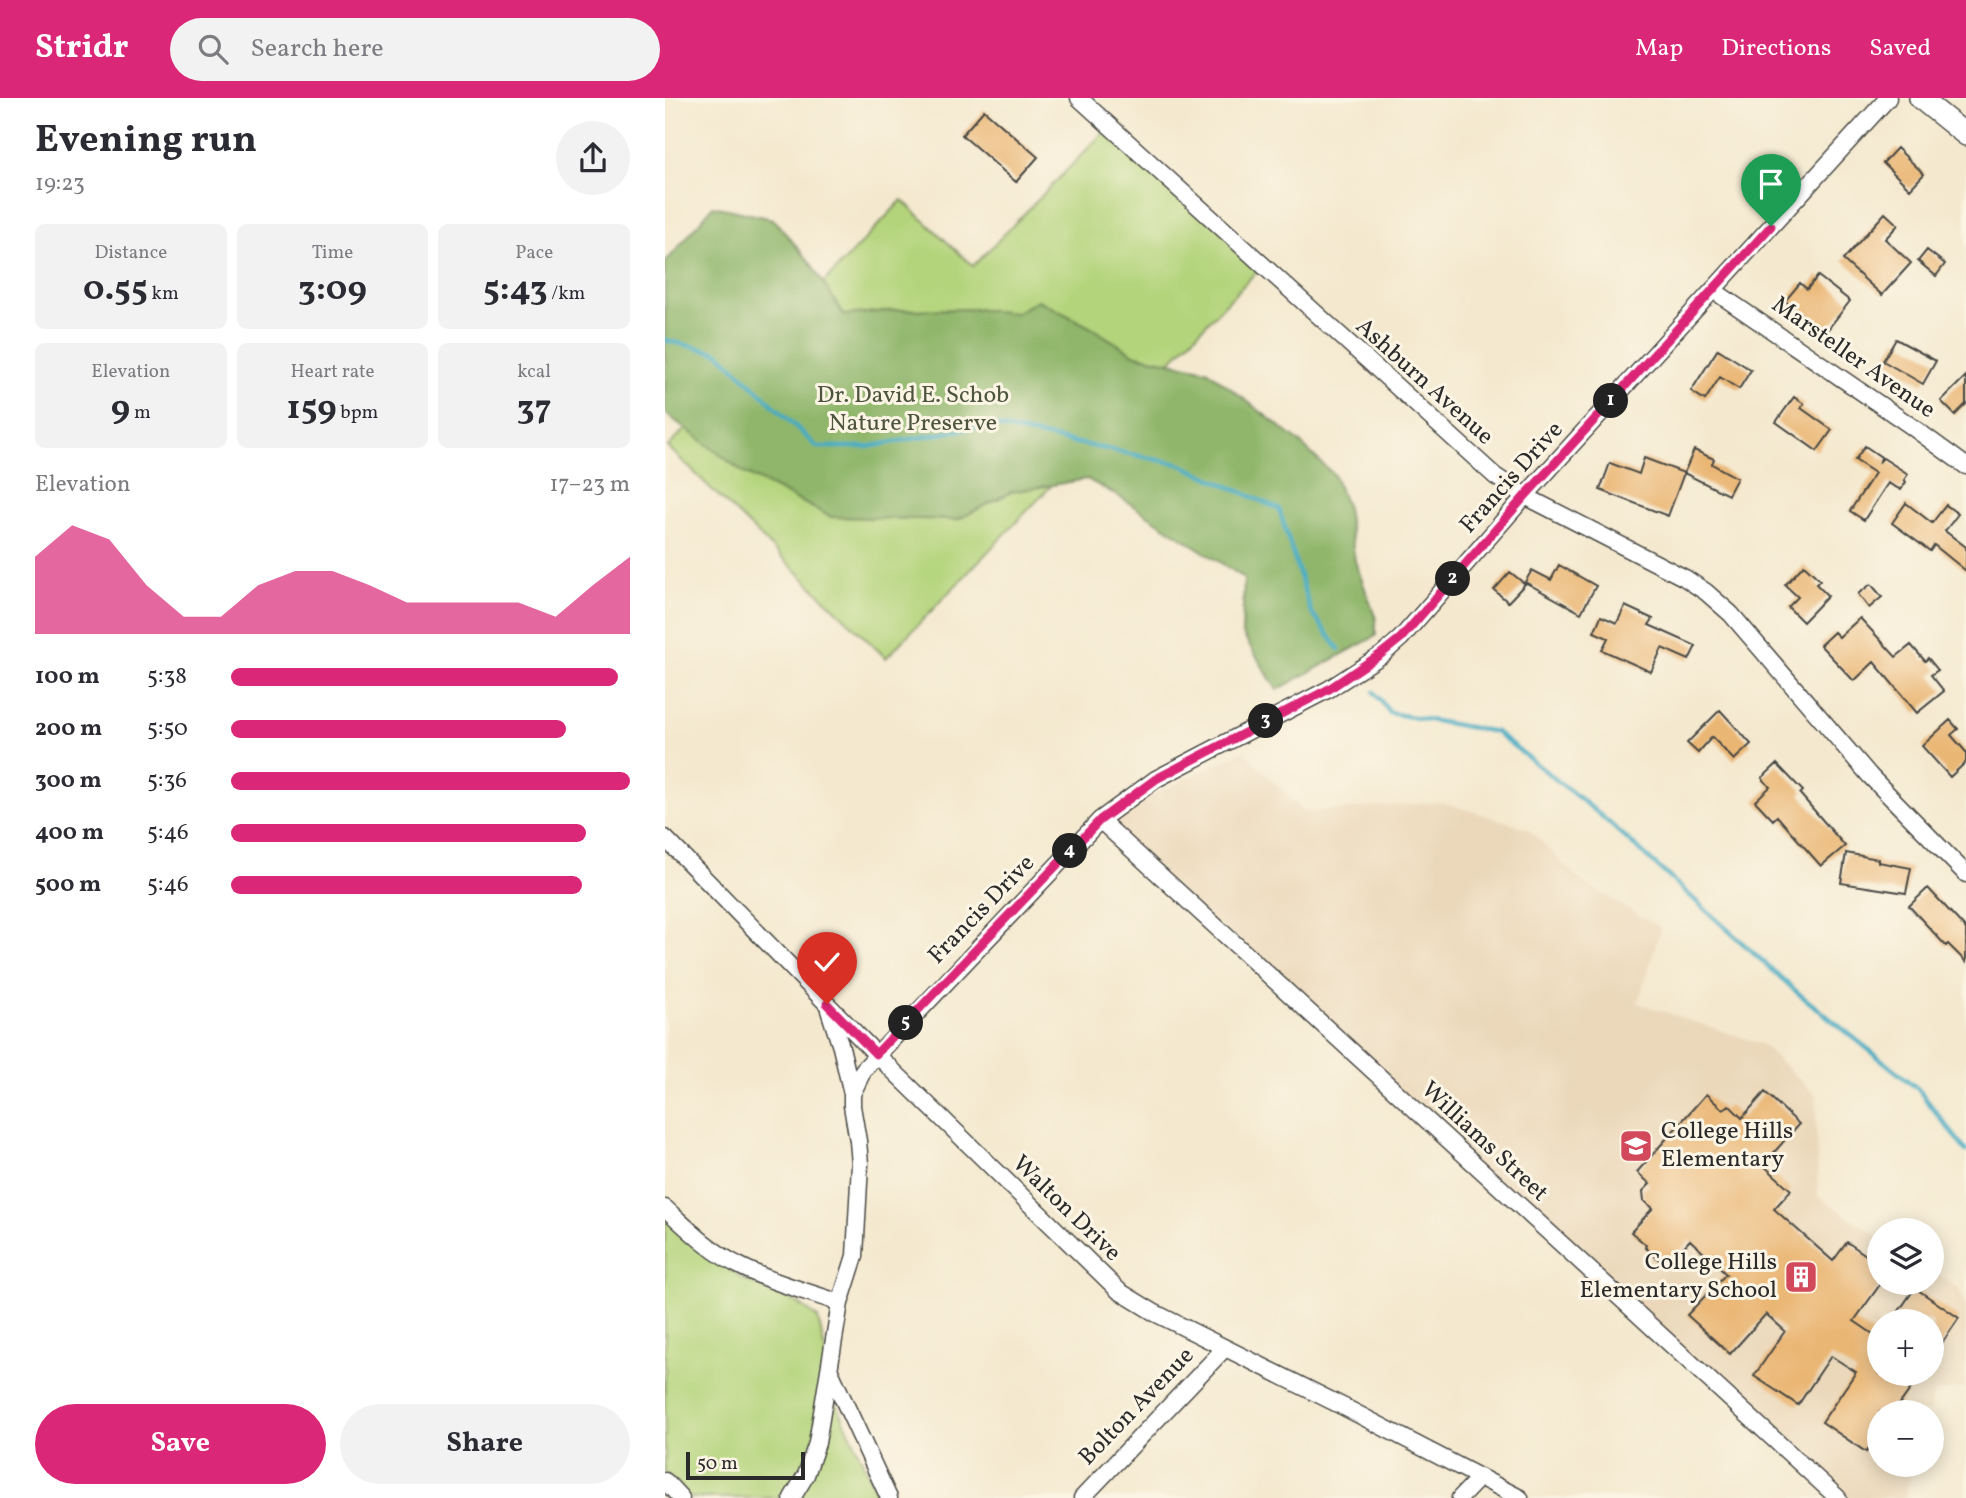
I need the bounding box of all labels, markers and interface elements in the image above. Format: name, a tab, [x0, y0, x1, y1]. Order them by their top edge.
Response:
search box	[170, 18, 660, 81]
text: Stridr	[35, 26, 128, 72]
icon: search	[194, 30, 232, 68]
text: Search here	[250, 31, 384, 67]
text: Map	[1635, 32, 1683, 66]
text: Directions	[1721, 32, 1831, 66]
text: Saved	[1869, 32, 1931, 66]
text: Evening run	[35, 115, 257, 168]
button: share	[556, 121, 630, 195]
pin	[1741, 154, 1801, 226]
icon: arrive	[1752, 165, 1790, 203]
text: 19:23	[35, 168, 85, 200]
text: Distance	[94, 240, 167, 266]
text: Time	[312, 240, 353, 266]
text: Pace	[515, 240, 553, 266]
text: 0.55	[83, 266, 148, 314]
text: 3:09	[298, 266, 367, 314]
text: 5:43	[483, 266, 548, 314]
text: km	[148, 281, 179, 307]
text: /km	[548, 281, 585, 307]
street label: Marsteller Avenue	[1764, 289, 1942, 427]
street label: Ashburn Avenue	[1347, 311, 1501, 453]
text: Elevation	[91, 359, 170, 385]
text: Heart rate	[291, 359, 374, 385]
text: kcal	[517, 359, 551, 385]
park label: Dr. David E. Schob Nature Preserve	[817, 379, 1009, 441]
pin: 1	[1593, 384, 1629, 418]
text: 9	[111, 385, 130, 433]
text: 159	[287, 385, 336, 433]
text: 37	[517, 385, 551, 433]
text: 1	[1607, 387, 1614, 413]
text: m	[130, 400, 151, 426]
text: bpm	[336, 400, 378, 426]
street label: Francis Drive	[1452, 414, 1572, 542]
text: Elevation	[35, 469, 131, 501]
text: 17–23 m	[549, 469, 630, 501]
pin: 2	[1435, 561, 1471, 596]
text: 2	[1448, 565, 1457, 591]
text: 100 m	[35, 661, 100, 693]
text: 5:38	[147, 661, 187, 693]
pin: 3	[1249, 704, 1283, 738]
text: 3	[1261, 707, 1270, 733]
text: 200 m	[35, 713, 102, 745]
text: 5:50	[147, 713, 188, 745]
text: 300 m	[35, 765, 102, 797]
text: 5:36	[147, 765, 187, 797]
text: 400 m	[35, 817, 104, 849]
text: 5:46	[147, 817, 189, 849]
pin: 4	[1053, 834, 1087, 868]
text: 4	[1064, 837, 1075, 863]
street label: Francis Drive	[921, 848, 1043, 972]
text: 500 m	[35, 869, 101, 901]
text: 5:46	[147, 869, 189, 901]
pin	[797, 932, 857, 1004]
icon: check	[808, 943, 846, 981]
pin: 5	[889, 1006, 923, 1040]
text: 5	[901, 1009, 910, 1035]
street label: Williams Street	[1413, 1074, 1555, 1210]
place label: College Hills Elementary	[1661, 1115, 1793, 1177]
school or university icon: College Hills Elementary	[1617, 1127, 1655, 1165]
street label: Walton Drive	[1004, 1148, 1128, 1270]
map controls	[1867, 1218, 1944, 1477]
button: layers	[1867, 1218, 1944, 1295]
place label: College Hills Elementary School	[1579, 1246, 1777, 1308]
building icon: College Hills Elementary School	[1782, 1258, 1820, 1296]
button: +	[1867, 1309, 1944, 1386]
street label: Bolton Avenue	[1072, 1340, 1202, 1474]
button: −	[1867, 1400, 1944, 1477]
button: Save	[35, 1404, 326, 1484]
button: Share	[340, 1404, 630, 1484]
scale bar	[686, 1449, 805, 1481]
text: 50 m	[697, 1451, 738, 1477]

